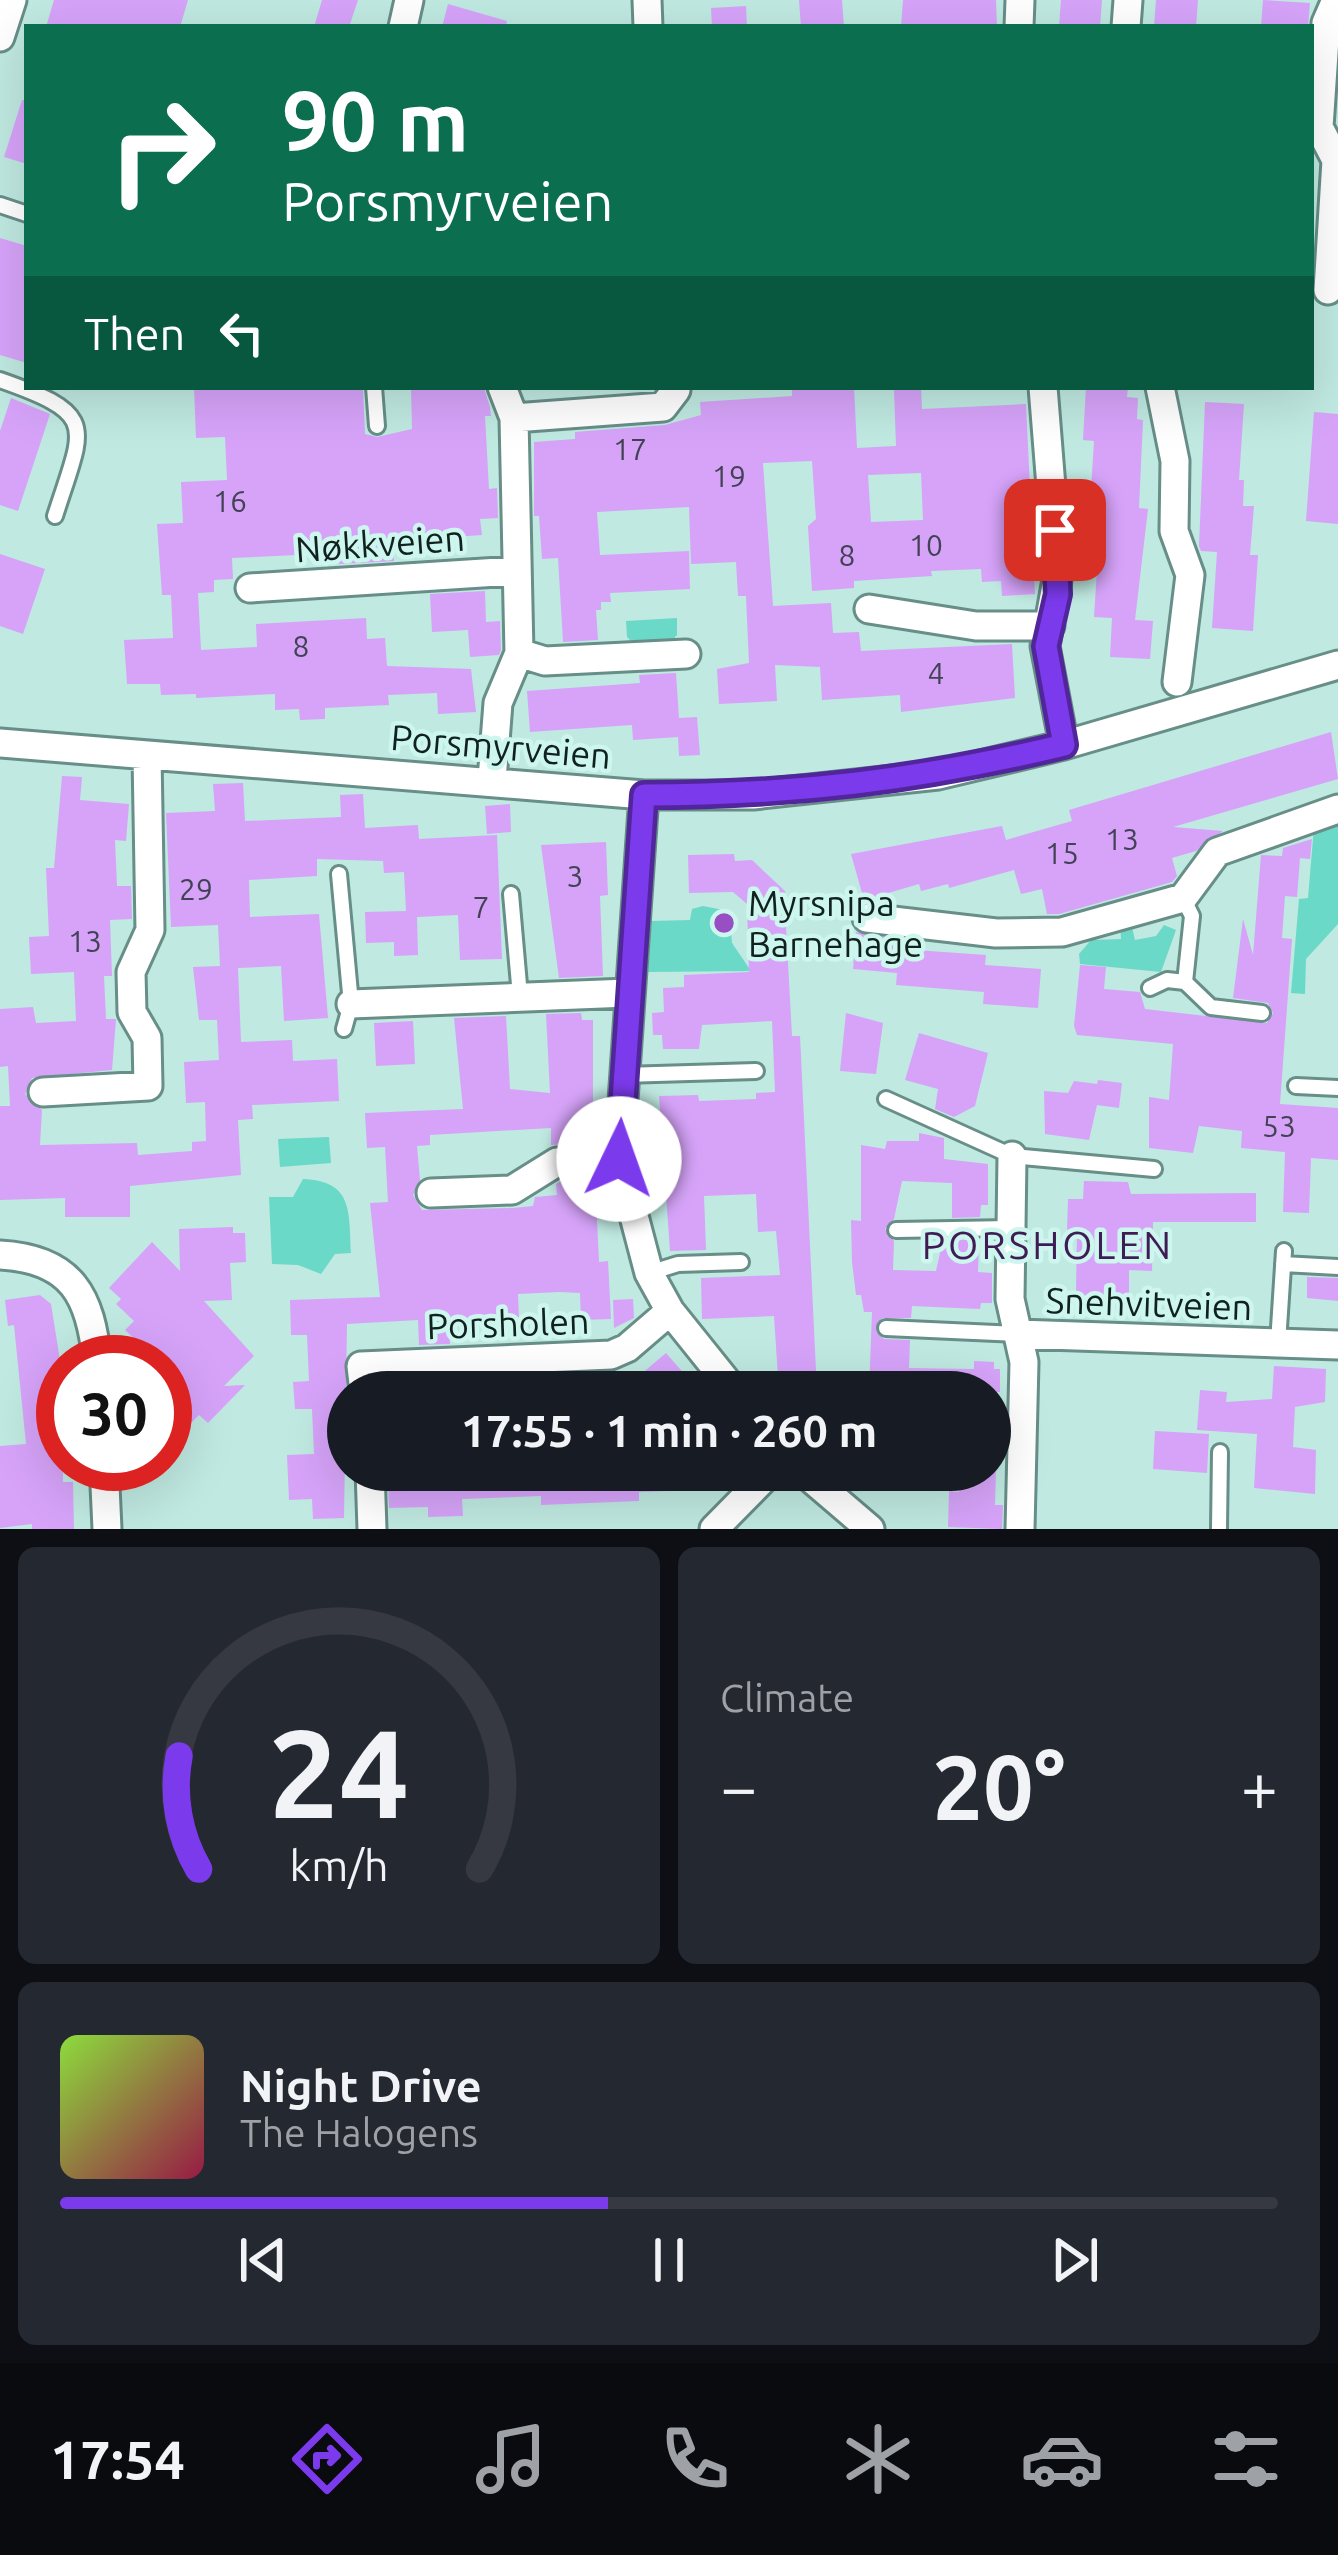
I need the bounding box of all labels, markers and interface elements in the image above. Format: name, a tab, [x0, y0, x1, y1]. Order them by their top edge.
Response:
icon: right	[84, 72, 240, 228]
text: 90 m	[282, 73, 469, 167]
text: Porsmyrveien	[282, 171, 613, 231]
icon: left	[209, 300, 275, 366]
text: Then	[84, 308, 185, 359]
house number: 17	[613, 432, 647, 466]
house number: 19	[712, 459, 746, 493]
pin	[1004, 479, 1106, 581]
house number: 16	[213, 484, 247, 518]
icon: arrive	[1022, 497, 1088, 563]
street label: Nøkkveien	[294, 517, 466, 569]
house number: 10	[909, 528, 943, 562]
house number: 8	[839, 538, 855, 572]
house number: 8	[293, 629, 309, 663]
house number: 4	[928, 656, 944, 690]
street label: Porsmyrveien	[389, 716, 613, 776]
house number: 13	[1105, 822, 1139, 856]
house number: 15	[1045, 836, 1079, 870]
house number: 3	[567, 859, 583, 893]
house number: 29	[179, 872, 213, 906]
place label: Myrsnipa Barnehage	[748, 882, 923, 964]
house number: 7	[473, 890, 489, 924]
marker: Myrsnipa Barnehage	[711, 910, 737, 936]
house number: 13	[68, 924, 102, 958]
position arrow	[556, 1096, 682, 1222]
house number: 53	[1262, 1109, 1296, 1143]
district label: PORSHOLEN	[922, 1223, 1174, 1266]
street label: Snehvitveien	[1045, 1279, 1253, 1327]
street label: Porsholen	[426, 1300, 590, 1346]
speed limit sign: 30	[36, 1335, 192, 1491]
text: 17:55 · 1 min · 260 m	[461, 1405, 877, 1456]
text: Climate	[720, 1676, 854, 1719]
text: 24	[269, 1702, 409, 1842]
text: 20°	[932, 1736, 1066, 1837]
text: −	[720, 1749, 757, 1823]
text: +	[1241, 1749, 1278, 1823]
text: km/h	[289, 1840, 389, 1888]
text: Night Drive	[240, 2060, 482, 2111]
text: The Halogens	[240, 2111, 478, 2154]
icon: previous	[230, 2227, 296, 2293]
icon: pause	[636, 2227, 702, 2293]
icon: next	[1042, 2227, 1108, 2293]
icon: directions	[285, 2417, 369, 2501]
icon: music	[469, 2417, 553, 2501]
icon: phone	[653, 2417, 737, 2501]
icon: climate	[836, 2417, 920, 2501]
icon: car	[1020, 2417, 1104, 2501]
icon: filters	[1204, 2417, 1288, 2501]
text: 17:54	[50, 2429, 185, 2489]

